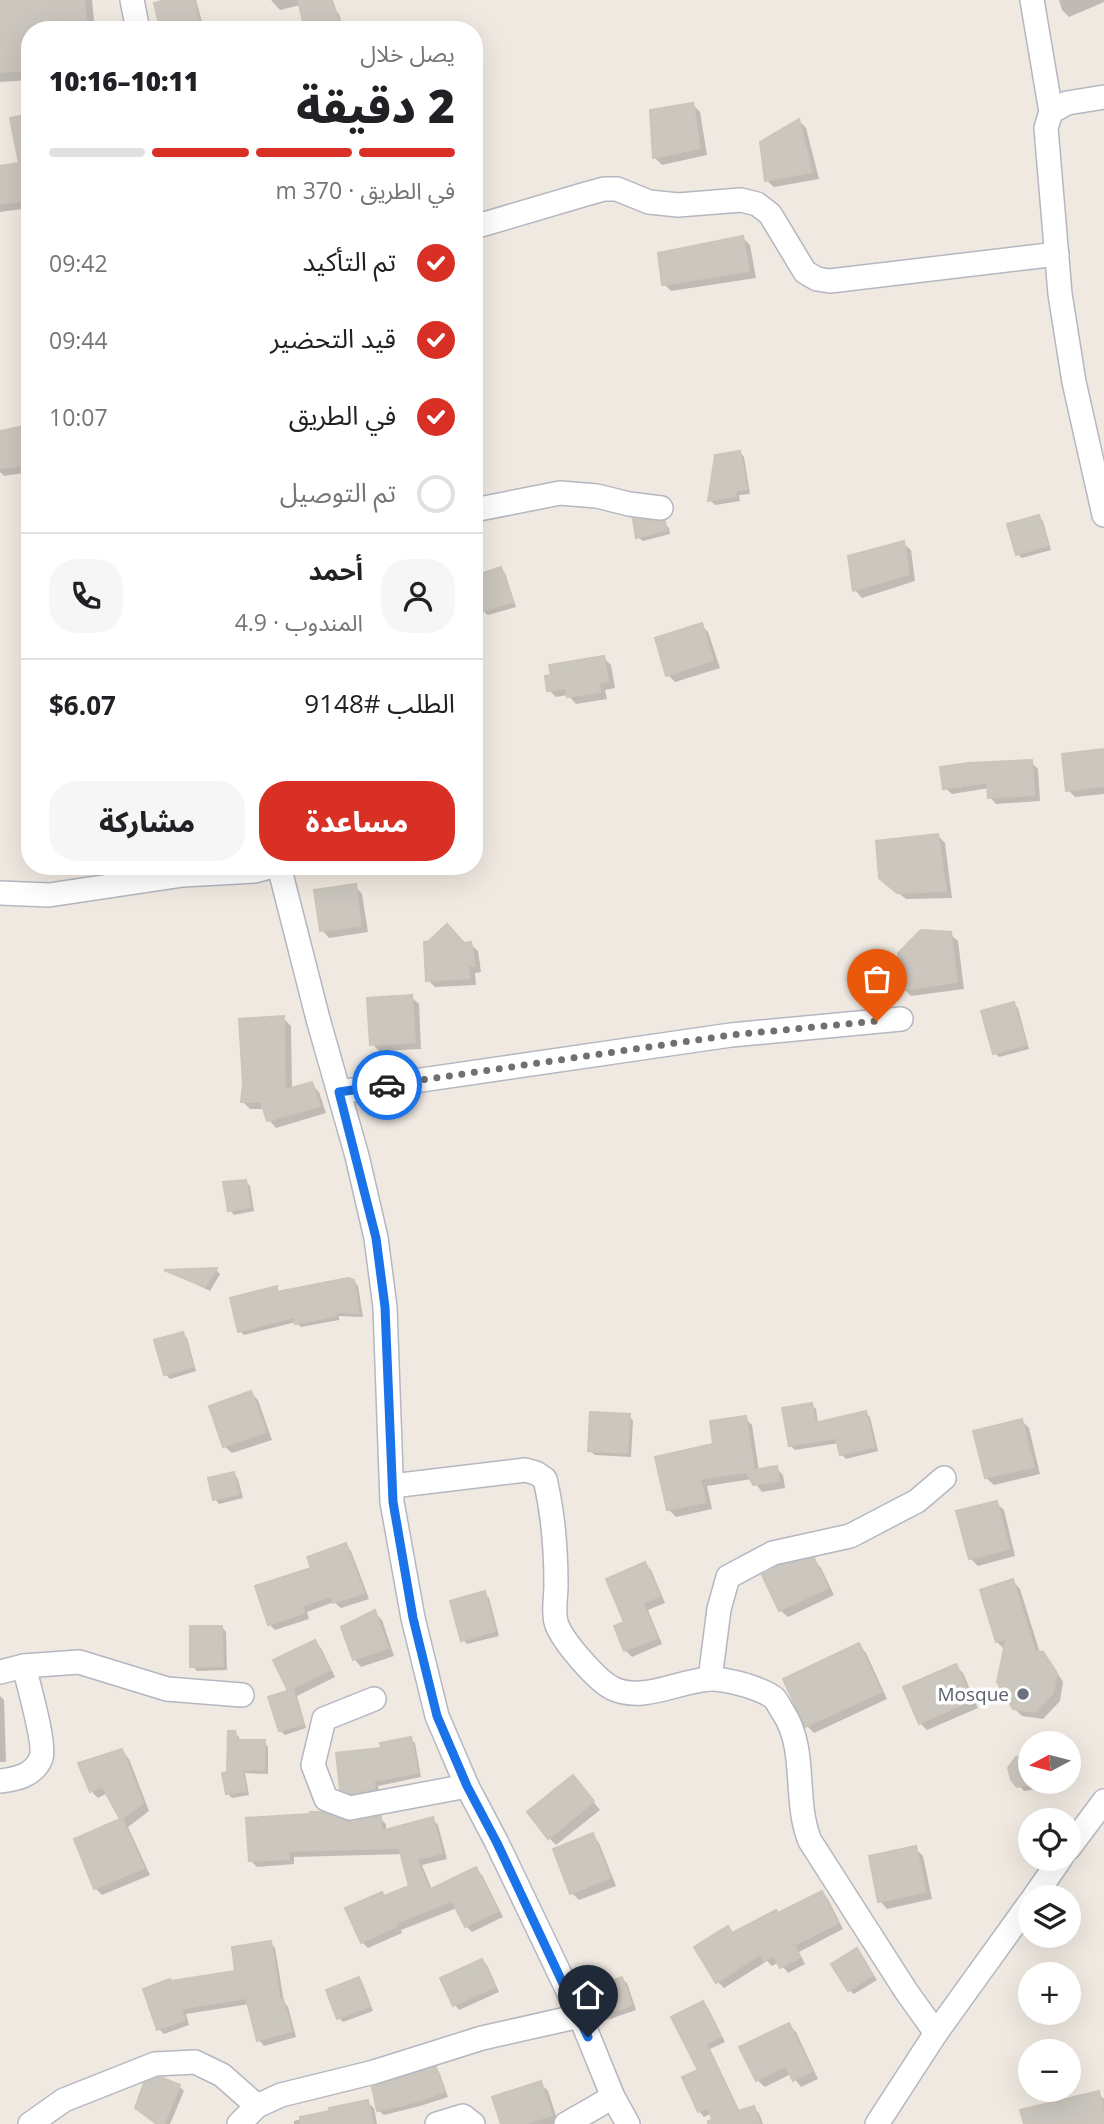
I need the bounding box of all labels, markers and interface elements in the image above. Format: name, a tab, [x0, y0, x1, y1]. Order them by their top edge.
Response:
text: يصل خلال	[360, 37, 455, 69]
text: 10:11–10:16	[49, 63, 199, 99]
text: 2 دقيقة	[296, 74, 455, 136]
text: في الطريق · 370 m	[275, 174, 455, 206]
text: تم التأكيد	[302, 243, 396, 279]
icon: check	[417, 244, 455, 282]
text: 09:42	[49, 247, 108, 279]
text: قيد التحضير	[270, 320, 396, 356]
icon: check	[417, 321, 455, 359]
text: 09:44	[49, 324, 108, 356]
text: في الطريق	[289, 397, 396, 433]
icon: check	[417, 398, 455, 436]
text: 10:07	[49, 401, 108, 433]
text: تم التوصيل	[280, 474, 396, 510]
text: أحمد	[309, 552, 363, 588]
button: phone	[49, 559, 123, 633]
button: person	[381, 559, 455, 633]
text: المندوب · 4.9	[235, 606, 363, 638]
text: الطلب #9148	[304, 685, 455, 721]
text: $6.07	[49, 687, 116, 723]
button: مشاركة	[49, 781, 245, 861]
button: مساعدة	[259, 781, 455, 861]
pin	[847, 949, 907, 1021]
icon: bag	[858, 960, 896, 998]
courier	[352, 1050, 422, 1120]
icon: car	[368, 1066, 406, 1104]
place label: Mosque	[937, 1681, 1009, 1707]
marker: Mosque	[1015, 1686, 1031, 1702]
north arrow	[1018, 1731, 1082, 1794]
map controls	[1018, 1731, 1081, 2102]
button: locate	[1018, 1808, 1081, 1871]
button: layers	[1018, 1885, 1081, 1948]
button: +	[1018, 1962, 1081, 2025]
pin	[558, 1965, 618, 2037]
icon: home	[569, 1976, 607, 2014]
button: −	[1018, 2039, 1081, 2102]

